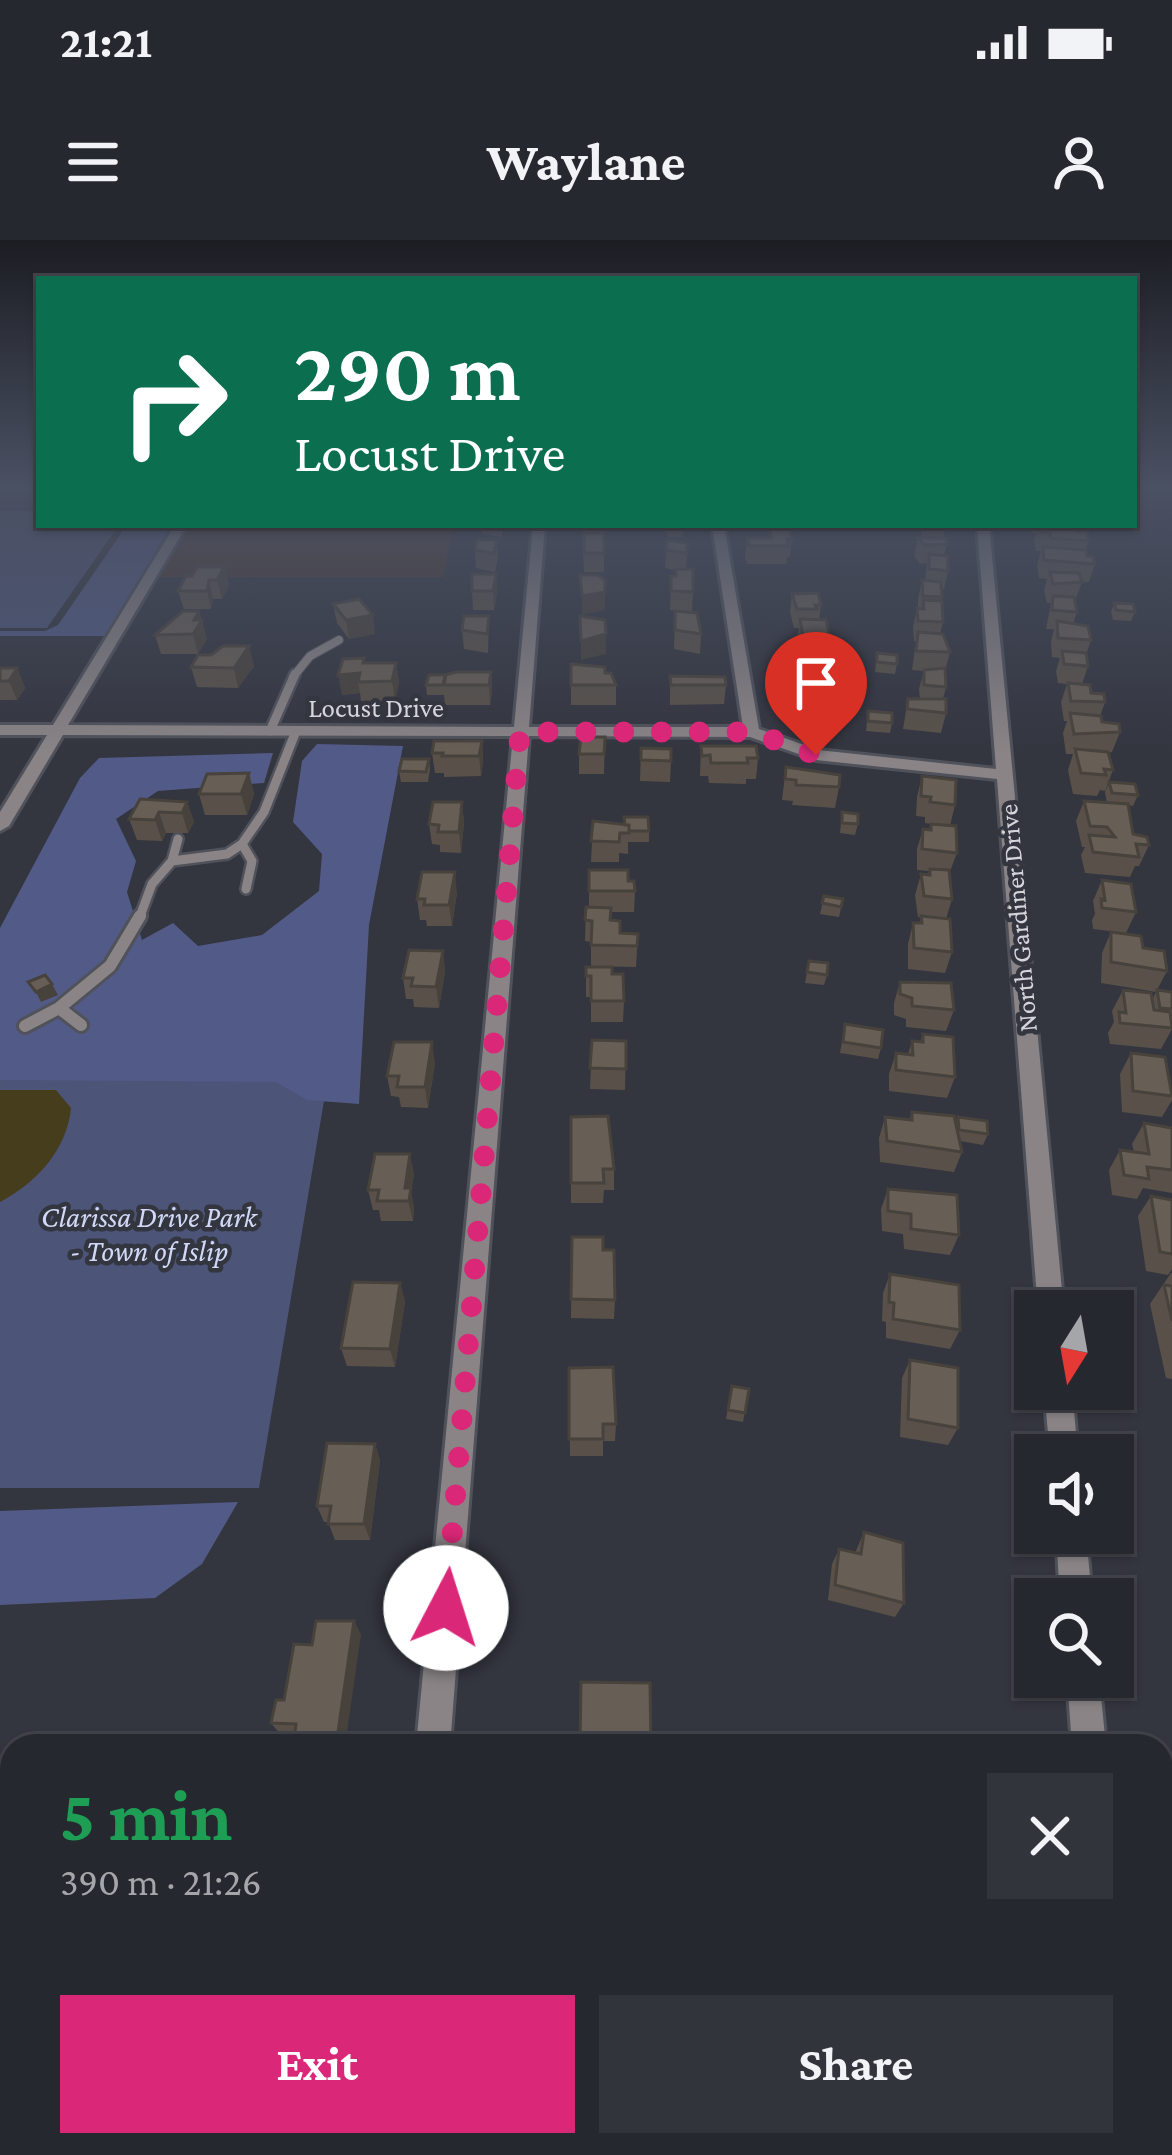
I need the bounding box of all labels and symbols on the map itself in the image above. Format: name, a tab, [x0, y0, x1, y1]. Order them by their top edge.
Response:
pin	[765, 632, 867, 755]
street label: Locust Drive	[308, 693, 444, 723]
street label: North Gardiner Drive	[993, 803, 1043, 1033]
park label: Clarissa Drive Park - Town of Islip	[41, 1200, 259, 1268]
north arrow	[1014, 1290, 1134, 1410]
position arrow	[383, 1545, 509, 1671]

